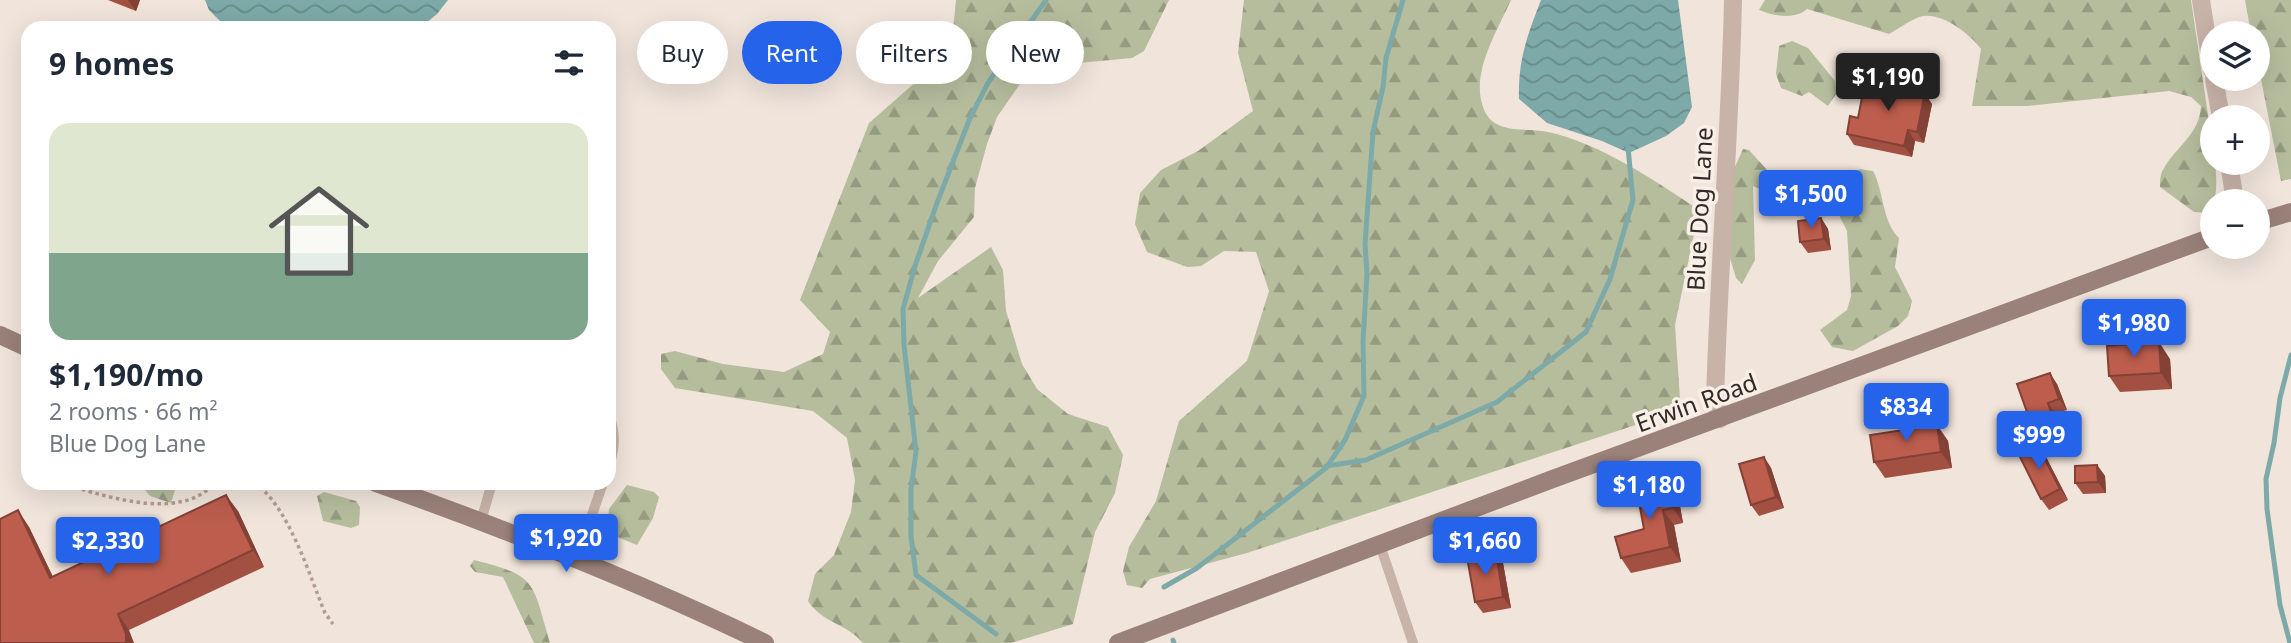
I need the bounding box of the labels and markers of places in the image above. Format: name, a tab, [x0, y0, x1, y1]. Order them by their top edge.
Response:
pin: $1,190	[1831, 54, 1945, 113]
pin: $1,500	[1754, 170, 1868, 230]
pin: $1,980	[2077, 300, 2191, 359]
pin: $834	[1865, 384, 1947, 443]
pin: $999	[1998, 412, 2080, 471]
pin: $1,180	[1592, 462, 1706, 521]
pin: $1,920	[509, 514, 623, 574]
pin: $2,330	[51, 518, 165, 577]
pin: $1,660	[1428, 518, 1542, 577]

